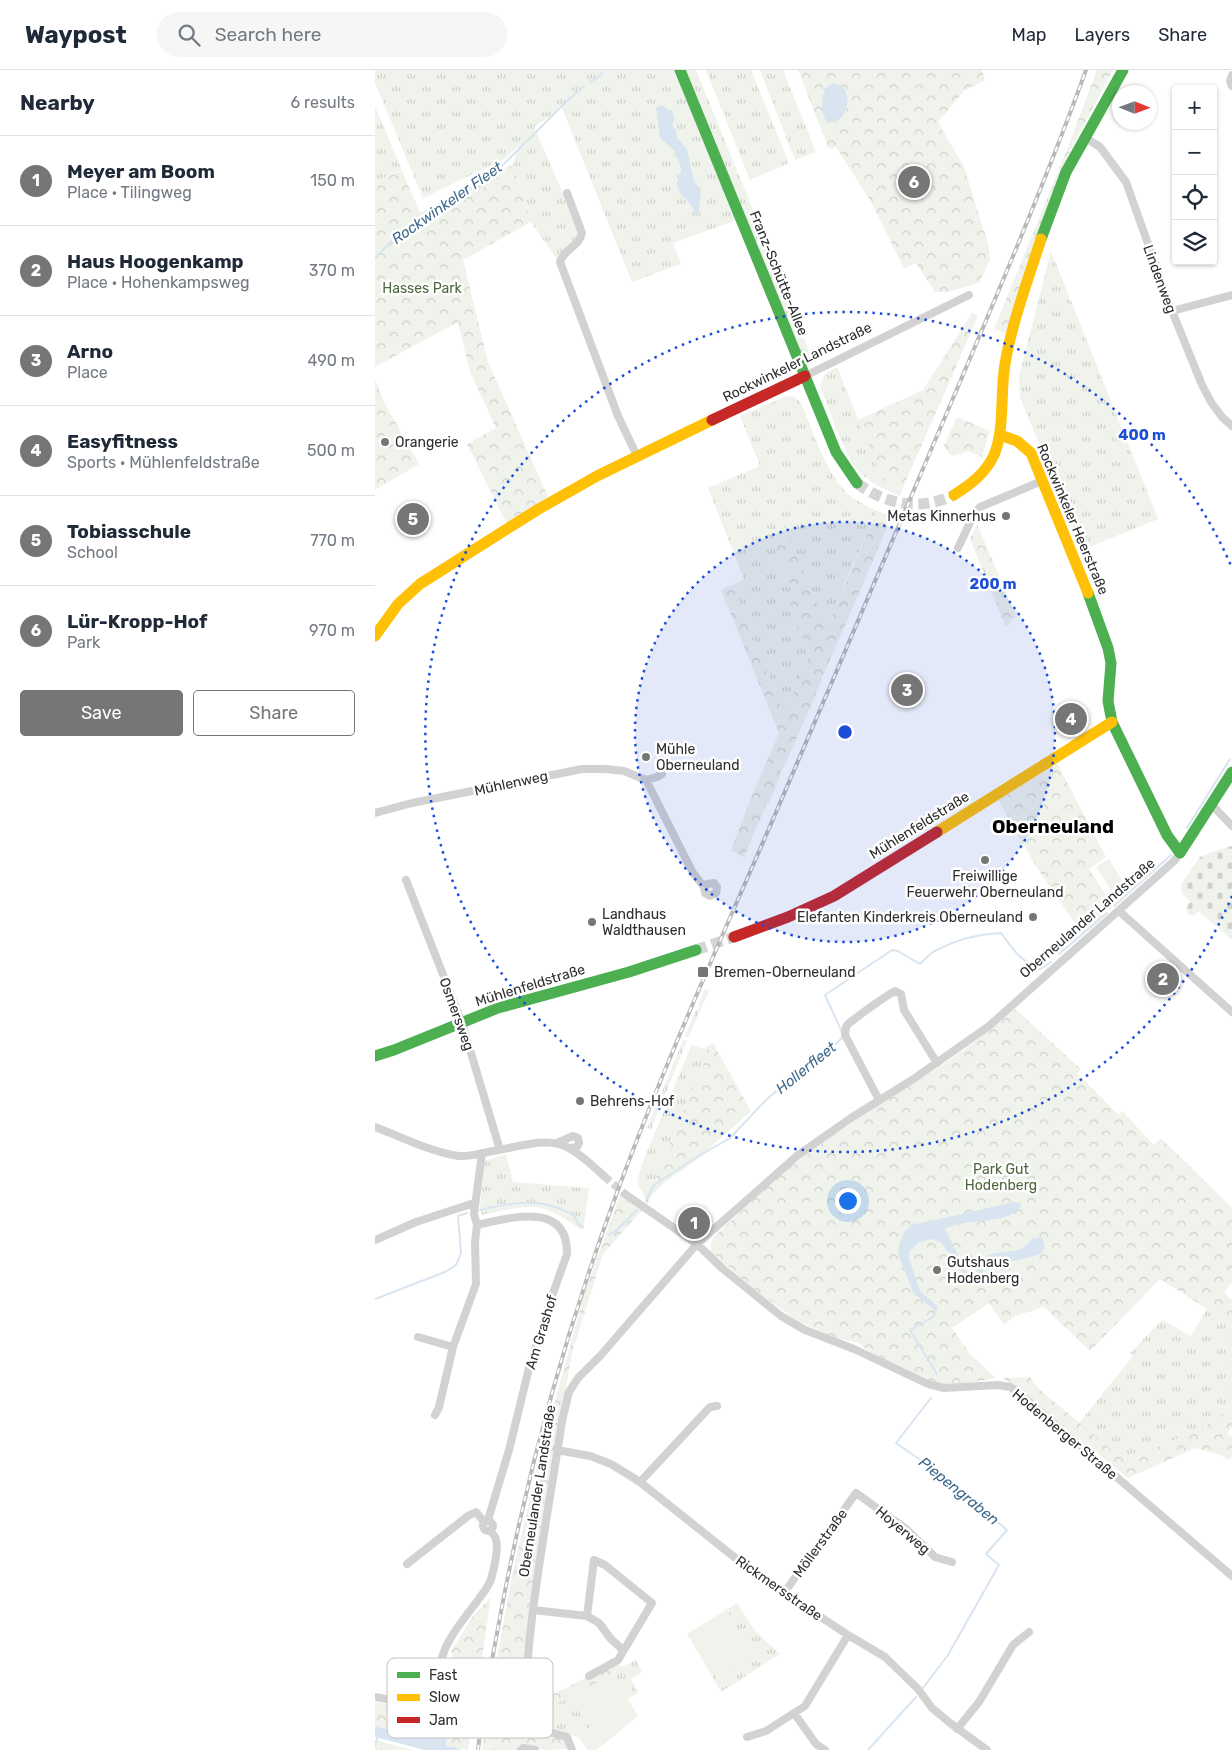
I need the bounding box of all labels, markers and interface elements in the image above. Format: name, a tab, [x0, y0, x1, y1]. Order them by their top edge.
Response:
search box	[157, 12, 507, 57]
text: Waypost	[25, 21, 127, 49]
icon: search	[175, 21, 203, 49]
text: Search here	[215, 23, 321, 46]
text: Map	[1012, 24, 1047, 46]
text: Layers	[1075, 24, 1130, 46]
text: Share	[1158, 24, 1207, 46]
north arrow	[1112, 85, 1157, 130]
map controls	[1172, 85, 1217, 265]
button: +	[1172, 85, 1217, 130]
text: Nearby	[20, 90, 95, 115]
text: 6 results	[290, 93, 355, 112]
button: −	[1172, 130, 1217, 175]
water label: Rockwinkeler Fleet	[388, 158, 506, 248]
text: Meyer am Boom	[67, 160, 215, 183]
pin: 6	[898, 163, 930, 201]
text: 1	[32, 171, 40, 190]
text: 150 m	[310, 171, 355, 190]
button: locate	[1172, 175, 1217, 220]
text: Place · Tilingweg	[67, 183, 192, 202]
street label: Franz-Schütte-Allee	[746, 208, 811, 338]
button: layers	[1172, 220, 1217, 265]
street label: Lindenweg	[1139, 243, 1180, 316]
text: Haus Hoogenkamp	[67, 250, 244, 273]
text: 2	[31, 261, 41, 280]
text: 370 m	[309, 261, 355, 280]
text: Place · Hohenkampsweg	[67, 273, 250, 292]
park label: Hasses Park	[382, 280, 463, 297]
street label: Rockwinkeler Landstraße	[720, 319, 875, 406]
text: Arno	[67, 340, 113, 363]
text: 3	[31, 351, 41, 370]
text: 490 m	[307, 351, 355, 370]
text: Place	[67, 363, 108, 382]
text: 400 m	[1118, 426, 1166, 444]
text: Easyfitness	[67, 430, 178, 453]
place label: Orangerie	[395, 434, 459, 451]
marker: Orangerie	[379, 436, 391, 448]
text: 4	[31, 441, 41, 460]
text: 500 m	[307, 441, 355, 460]
street label: Rockwinkeler Heerstraße	[1033, 441, 1112, 597]
text: Sports · Mühlenfeldstraße	[67, 453, 260, 472]
pin: 5	[397, 500, 429, 538]
place label: Metas Kinnerhus	[887, 508, 996, 525]
marker: Metas Kinnerhus	[1000, 510, 1012, 522]
text: Tobiasschule	[67, 520, 191, 543]
text: 5	[31, 531, 41, 550]
text: 770 m	[310, 531, 355, 550]
text: School	[67, 543, 118, 562]
text: 200 m	[969, 575, 1017, 593]
text: Lür-Kropp-Hof	[67, 610, 207, 633]
text: 6	[31, 621, 41, 640]
text: 970 m	[309, 621, 355, 640]
text: Park	[67, 633, 100, 652]
pin: 3	[891, 671, 923, 709]
button: Save	[20, 690, 183, 736]
button: Share	[193, 690, 355, 736]
pin: 4	[1055, 700, 1087, 738]
centre of rings	[836, 723, 854, 741]
place label: Mühle Oberneuland	[656, 741, 740, 774]
marker: Mühle Oberneuland	[640, 751, 652, 763]
street label: Mühlenweg	[473, 767, 550, 800]
street label: Mühlenfeldstraße	[866, 788, 972, 863]
district label: Oberneuland	[992, 815, 1114, 838]
marker: Freiwillige Feuerwehr Oberneuland	[979, 854, 991, 866]
street label: Oberneulander Landstraße	[1016, 855, 1159, 982]
place label: Freiwillige Feuerwehr Oberneuland	[907, 868, 1063, 901]
place label: Landhaus Waldthausen	[602, 906, 686, 939]
place label: Elefanten Kinderkreis Oberneuland	[797, 909, 1023, 926]
marker: Elefanten Kinderkreis Oberneuland	[1027, 911, 1039, 923]
marker: Landhaus Waldthausen	[586, 916, 598, 928]
pin: 2	[1147, 960, 1179, 998]
street label: Mühlenfeldstraße	[473, 961, 587, 1010]
place label: Bremen-Oberneuland	[714, 964, 856, 981]
marker: Bremen-Oberneuland	[696, 965, 710, 979]
street label: Osmersweg	[435, 975, 478, 1053]
water label: Hollerfleet	[772, 1038, 840, 1098]
place label: Behrens-Hof	[590, 1093, 675, 1110]
marker: Behrens-Hof	[574, 1095, 586, 1107]
park label: Park Gut Hodenberg	[965, 1161, 1037, 1194]
your location	[835, 1188, 861, 1214]
pin: 1	[678, 1204, 710, 1242]
place label: Gutshaus Hodenberg	[947, 1254, 1019, 1287]
marker: Gutshaus Hodenberg	[931, 1264, 943, 1276]
street label: Am Grashof	[522, 1292, 561, 1371]
street label: Hodenberger Straße	[1009, 1385, 1121, 1483]
street label: Oberneulander Landstraße	[515, 1404, 560, 1578]
water label: Piepengraben	[915, 1453, 1003, 1529]
street label: Hoyerweg	[872, 1503, 933, 1558]
street label: Möllerstraße	[790, 1506, 851, 1581]
street label: Rickmersstraße	[732, 1552, 825, 1625]
legend	[387, 1658, 553, 1738]
text: Fast	[429, 1667, 458, 1684]
text: Slow	[429, 1689, 460, 1706]
text: Jam	[429, 1712, 458, 1729]

